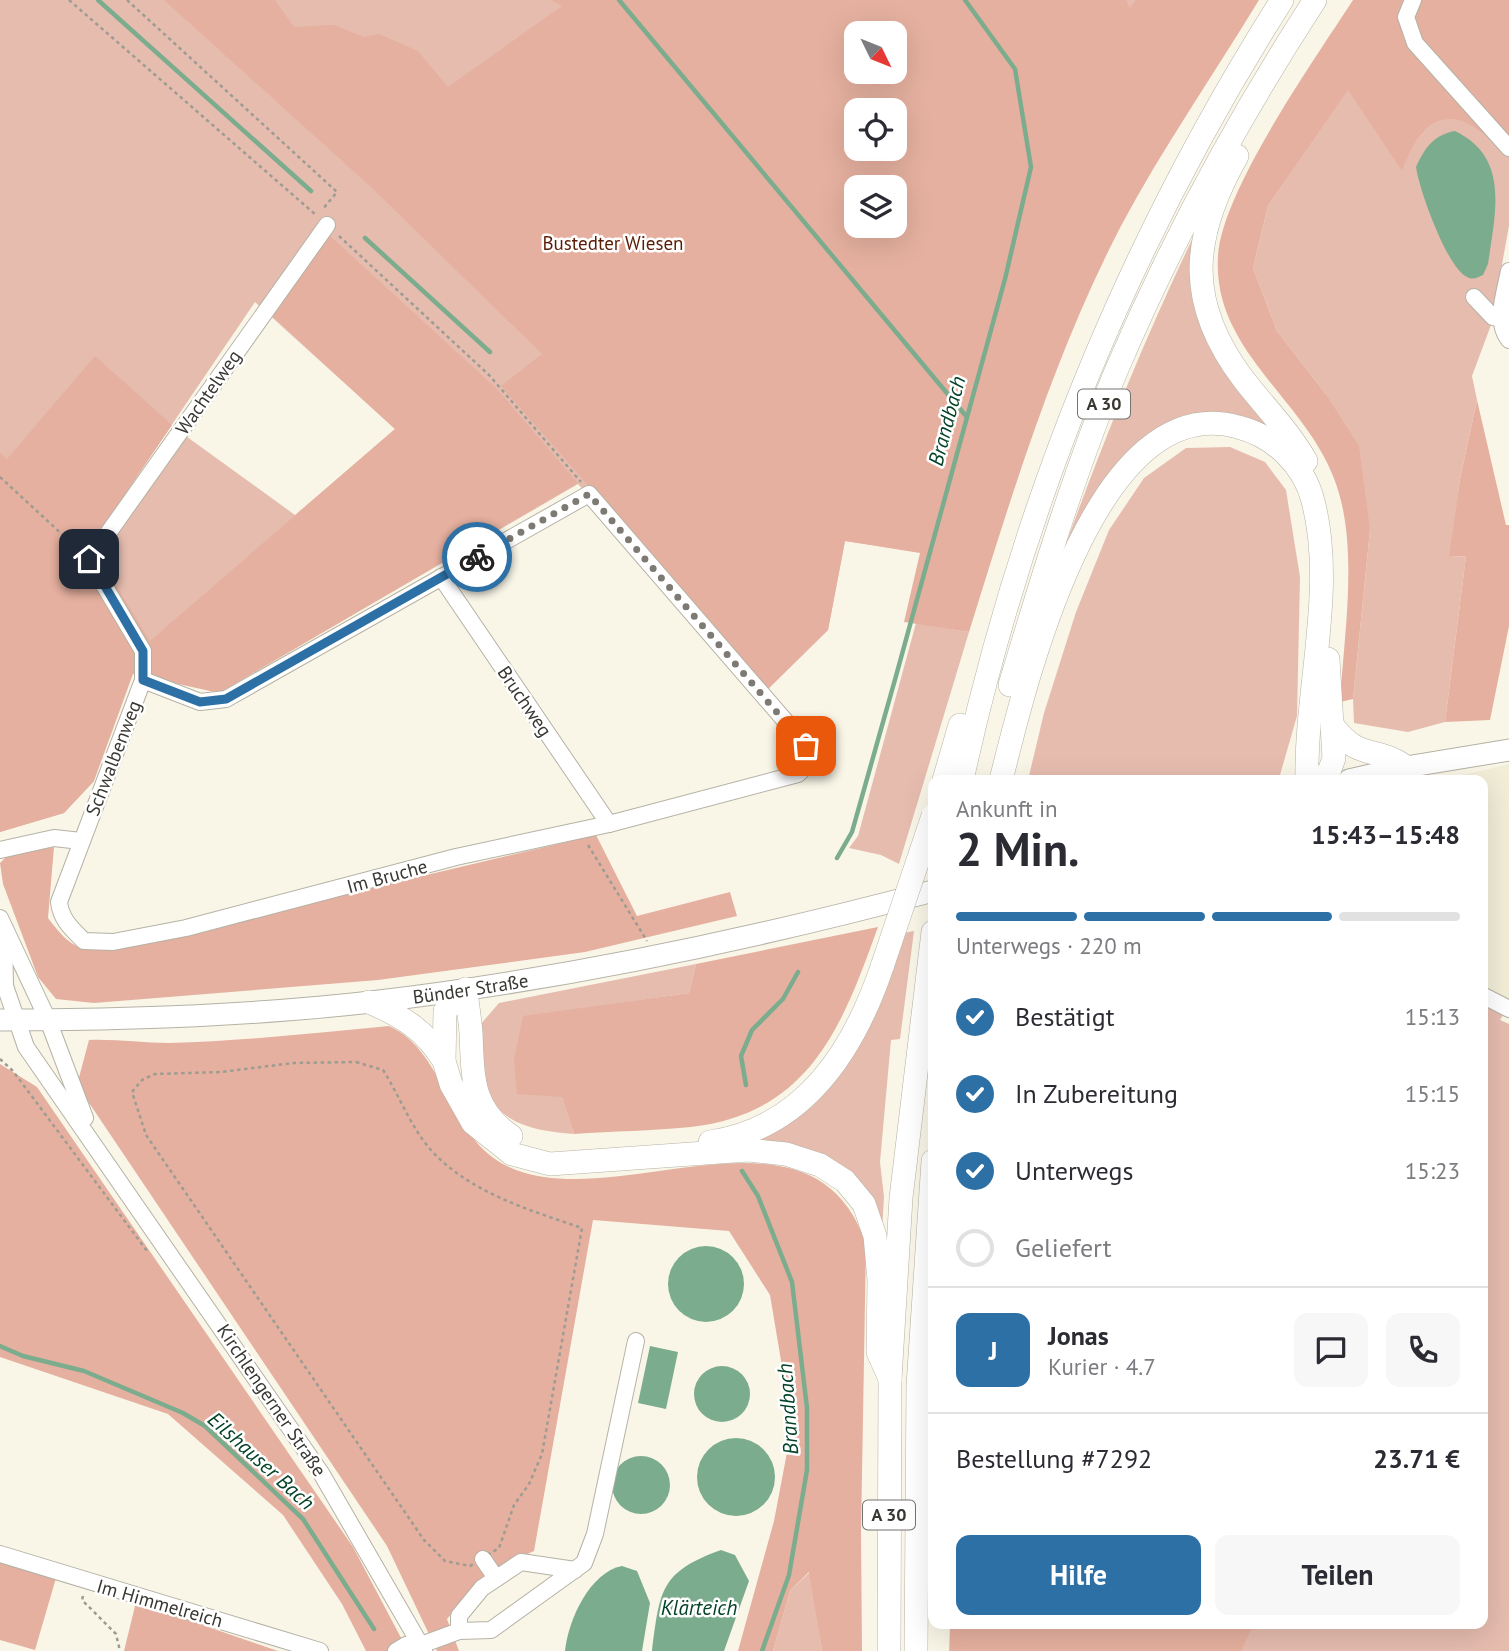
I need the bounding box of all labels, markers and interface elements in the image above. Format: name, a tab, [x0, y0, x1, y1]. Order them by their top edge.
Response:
north arrow	[844, 21, 906, 84]
map controls	[844, 21, 907, 238]
button: locate	[844, 98, 907, 161]
button: layers	[844, 175, 907, 238]
park label: Bustedter Wiesen	[542, 231, 684, 255]
street label: Wachtelweg	[170, 345, 246, 439]
water label: Brandbach	[922, 373, 971, 469]
road number: A 30	[1078, 390, 1130, 418]
courier	[442, 522, 512, 592]
pin	[59, 529, 119, 589]
icon: bike	[458, 538, 496, 576]
icon: home	[70, 540, 108, 578]
street label: Bruchweg	[493, 661, 557, 741]
street label: Schwalbenweg	[80, 697, 146, 819]
pin	[776, 716, 836, 776]
icon: bag	[787, 727, 825, 765]
text: Ankunft in	[956, 794, 1058, 823]
text: 15:43–15:48	[1311, 818, 1460, 851]
text: 2 Min.	[956, 819, 1079, 879]
street label: Im Bruche	[344, 854, 430, 898]
text: Unterwegs · 220 m	[956, 931, 1142, 960]
street label: Bünder Straße	[411, 968, 530, 1009]
icon: check	[956, 998, 994, 1036]
text: Bestätigt	[1015, 1000, 1115, 1033]
text: 15:13	[1405, 1002, 1460, 1031]
icon: check	[956, 1075, 994, 1113]
text: In Zubereitung	[1015, 1077, 1178, 1110]
text: 15:15	[1405, 1079, 1460, 1108]
icon: check	[956, 1152, 994, 1190]
text: Unterwegs	[1015, 1154, 1133, 1187]
text: 15:23	[1405, 1156, 1460, 1185]
text: Geliefert	[1015, 1231, 1112, 1264]
button: chat	[1294, 1313, 1368, 1387]
button: phone	[1386, 1313, 1460, 1387]
street label: Kirchlengerner Straße	[212, 1319, 332, 1481]
text: Jonas	[1048, 1319, 1109, 1352]
text: J	[989, 1334, 997, 1367]
text: Kurier · 4.7	[1048, 1352, 1156, 1381]
water label: Brandbach	[771, 1362, 804, 1456]
water label: Eilshauser Bach	[202, 1406, 320, 1516]
text: Bestellung #7292	[956, 1442, 1152, 1475]
text: 23.71 €	[1373, 1442, 1460, 1475]
road number: A 30	[863, 1500, 915, 1530]
button: Hilfe	[956, 1535, 1201, 1615]
button: Teilen	[1215, 1535, 1460, 1615]
street label: Im Himmelreich	[94, 1574, 226, 1632]
water label: Klärteich	[661, 1594, 737, 1621]

